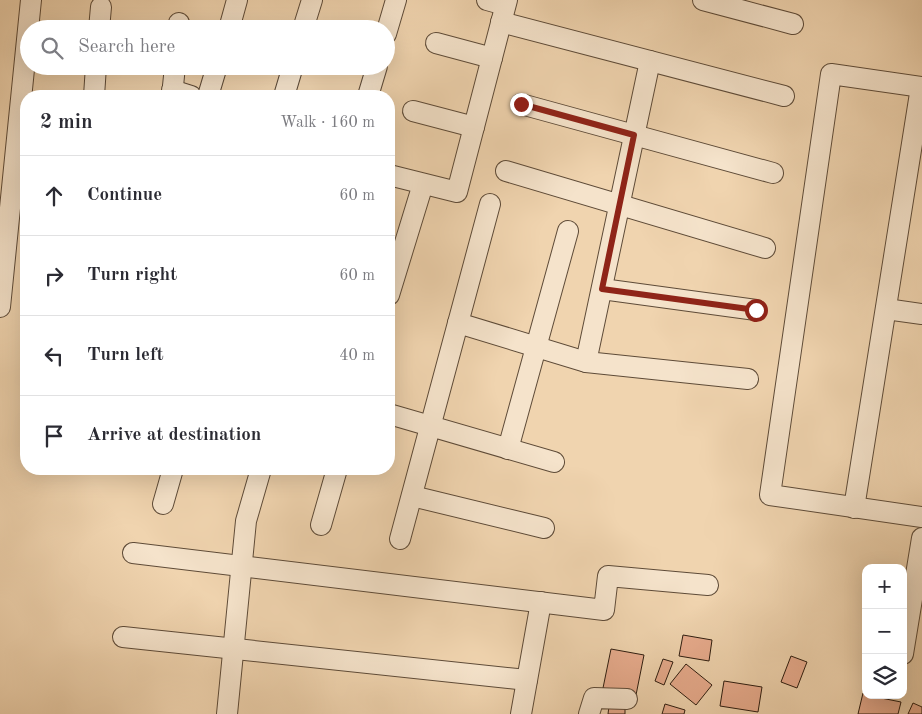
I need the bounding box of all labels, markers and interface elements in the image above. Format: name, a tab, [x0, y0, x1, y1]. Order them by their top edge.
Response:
search box	[20, 20, 395, 75]
icon: search	[38, 34, 66, 62]
text: Search here	[78, 38, 175, 57]
route end	[510, 93, 533, 116]
text: 2 min	[40, 112, 93, 133]
text: Walk · 160 m	[280, 115, 375, 131]
icon: ahead	[40, 182, 68, 210]
text: Continue	[87, 186, 162, 205]
text: 60 m	[339, 188, 375, 204]
icon: right	[40, 262, 68, 290]
text: Turn right	[87, 266, 177, 285]
text: 60 m	[339, 268, 375, 284]
route start	[745, 299, 768, 322]
icon: left	[40, 342, 68, 370]
text: Turn left	[87, 346, 164, 365]
text: 40 m	[339, 348, 375, 364]
icon: arrive	[40, 422, 68, 450]
text: Arrive at destination	[87, 426, 261, 445]
map controls	[862, 564, 907, 699]
button: +	[862, 564, 907, 609]
button: −	[862, 609, 907, 654]
button: layers	[862, 654, 907, 699]

